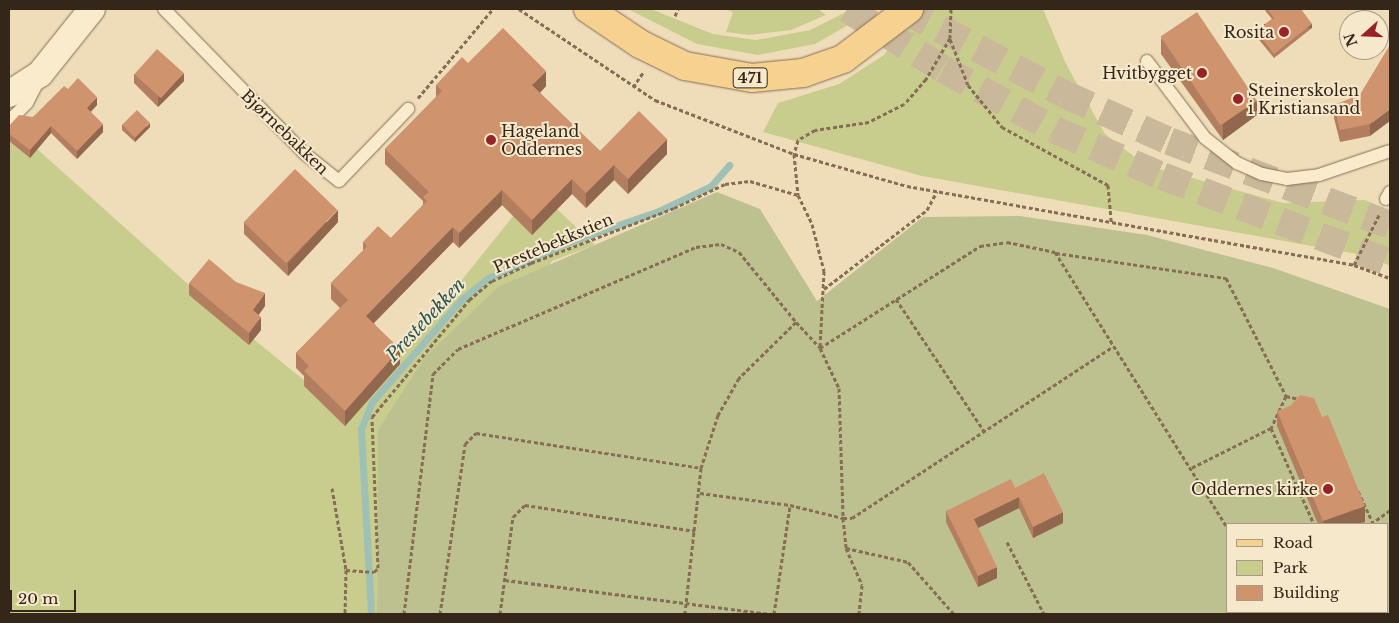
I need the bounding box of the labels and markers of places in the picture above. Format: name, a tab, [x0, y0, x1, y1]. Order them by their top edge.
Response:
place label: Rosita	[1223, 22, 1274, 42]
marker: Rosita	[1278, 26, 1290, 38]
place label: Hvitbygget	[1102, 63, 1192, 83]
marker: Hvitbygget	[1196, 67, 1208, 79]
place label: Steinerskolen i Kristiansand	[1248, 80, 1360, 118]
marker: Steinerskolen i Kristiansand	[1232, 93, 1244, 105]
place label: Hageland Oddernes	[501, 121, 582, 159]
marker: Hageland Oddernes	[485, 134, 497, 146]
place label: Oddernes kirke	[1191, 479, 1318, 499]
marker: Oddernes kirke	[1322, 483, 1334, 495]

